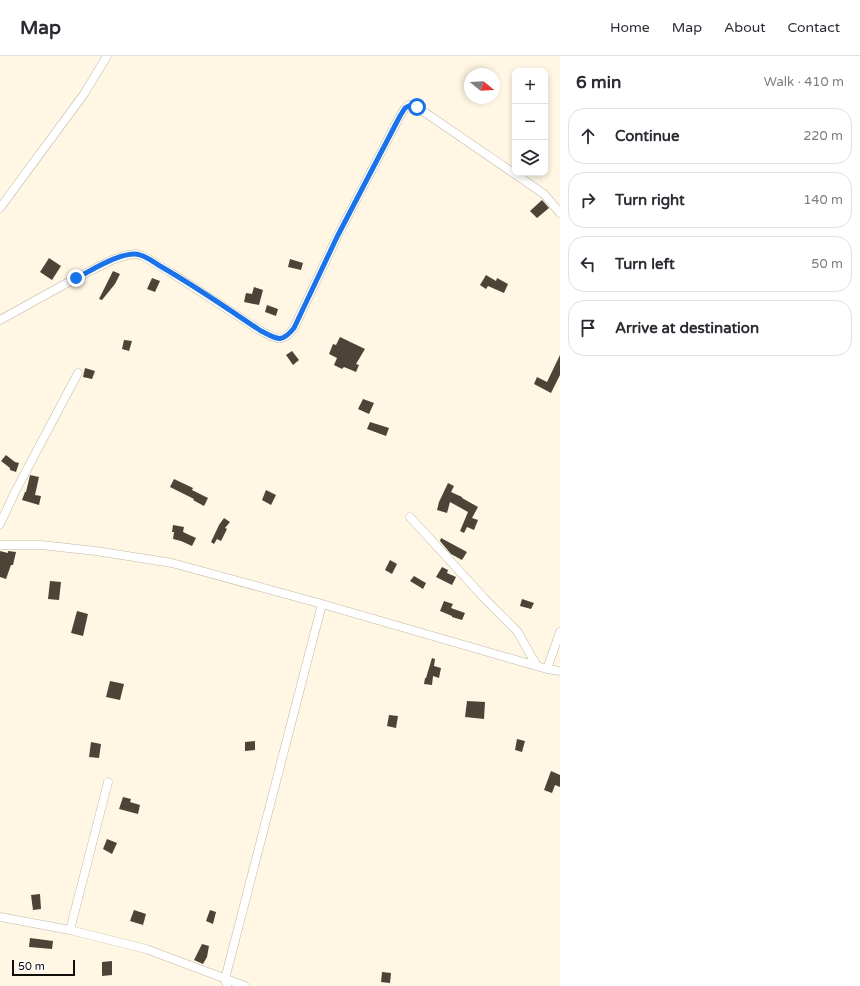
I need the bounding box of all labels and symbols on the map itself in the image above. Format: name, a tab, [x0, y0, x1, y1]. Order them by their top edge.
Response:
north arrow	[464, 68, 500, 104]
route start	[408, 98, 426, 116]
route end	[67, 269, 85, 287]
scale bar	[12, 958, 75, 977]

